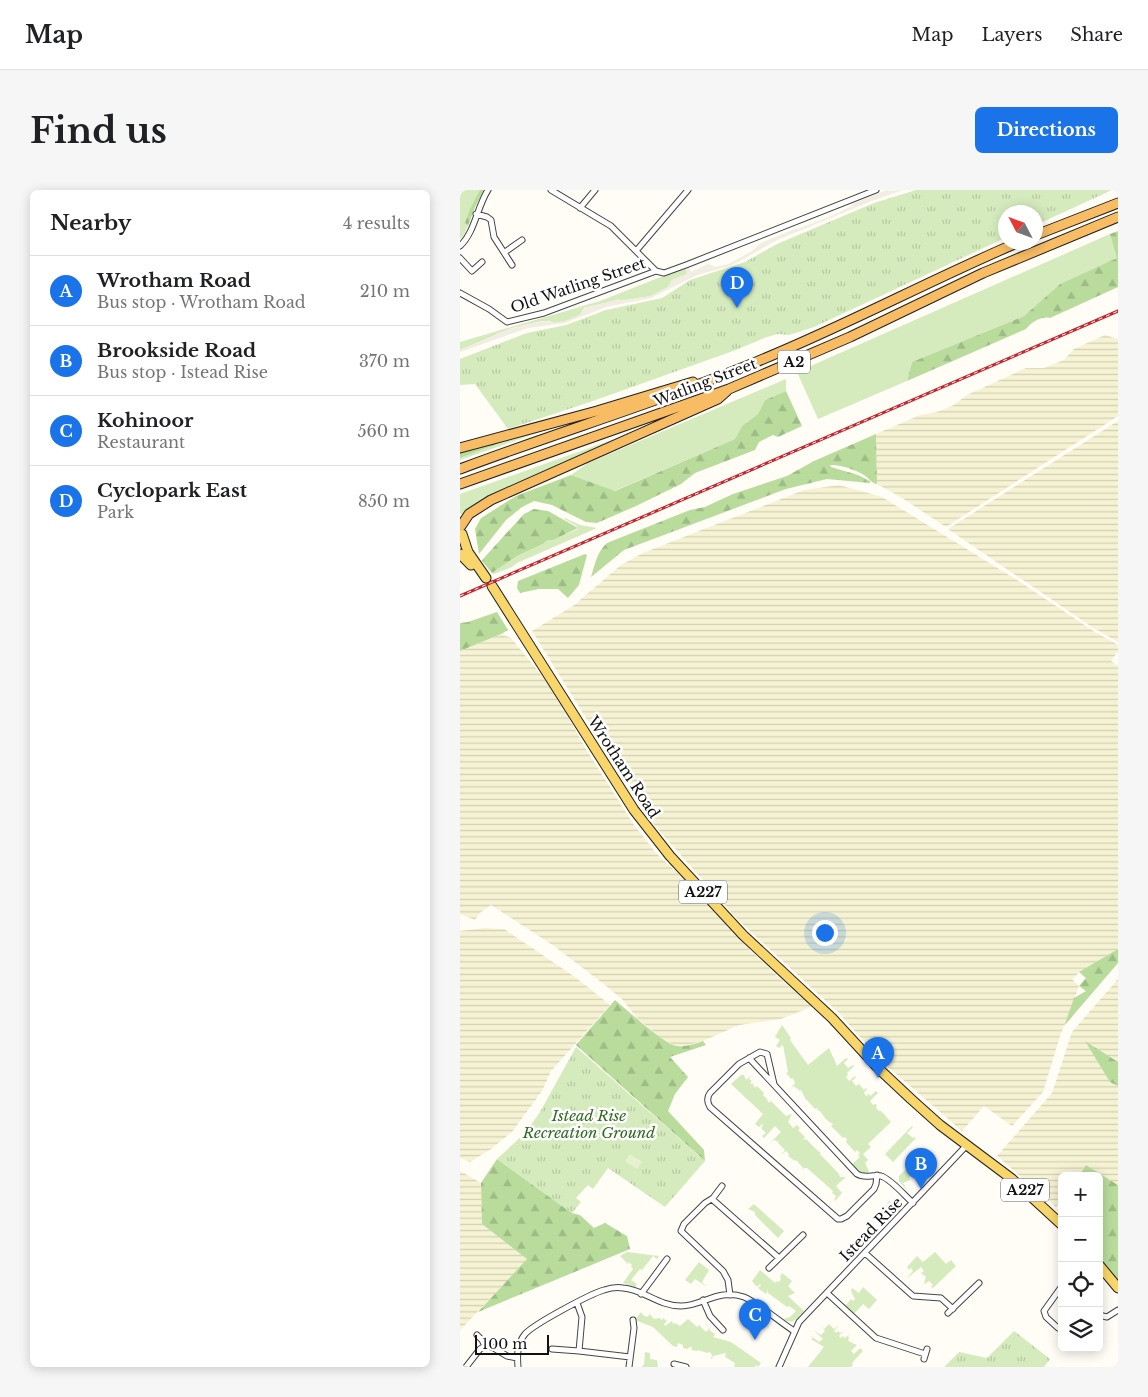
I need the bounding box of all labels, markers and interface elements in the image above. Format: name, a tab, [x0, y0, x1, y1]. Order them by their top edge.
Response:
text: Map	[25, 20, 83, 49]
text: Map	[912, 24, 953, 46]
text: Layers	[981, 24, 1042, 46]
text: Share	[1070, 24, 1123, 46]
button: Directions	[975, 107, 1118, 153]
text: Find us	[30, 109, 167, 152]
north arrow	[998, 205, 1043, 250]
text: Nearby	[50, 210, 131, 236]
text: 4 results	[343, 213, 410, 233]
street label: Old Watling Street	[508, 253, 648, 317]
pin: D	[721, 267, 753, 308]
text: Wrotham Road	[97, 269, 251, 292]
text: A	[60, 281, 72, 301]
text: 210 m	[360, 281, 410, 301]
text: Bus stop · Wrotham Road	[97, 292, 306, 312]
text: Brookside Road	[97, 339, 256, 362]
road number: A2	[778, 350, 810, 373]
text: B	[60, 351, 72, 371]
text: 370 m	[359, 351, 410, 371]
street label: Watling Street	[650, 354, 760, 411]
text: Bus stop · Istead Rise	[97, 362, 268, 382]
text: Kohinoor	[97, 409, 193, 432]
text: C	[59, 421, 73, 441]
text: 560 m	[357, 421, 410, 441]
text: Restaurant	[97, 432, 185, 452]
text: Cyclopark East	[97, 479, 247, 502]
text: D	[59, 491, 73, 511]
text: 850 m	[358, 491, 410, 511]
text: Park	[97, 502, 134, 522]
street label: Wrotham Road	[583, 711, 664, 822]
road number: A227	[679, 880, 727, 904]
your location	[812, 920, 838, 946]
pin: A	[862, 1037, 894, 1078]
park label: Istead Rise Recreation Ground	[522, 1106, 655, 1142]
pin: B	[905, 1148, 937, 1189]
map controls	[1058, 1172, 1103, 1352]
button: +	[1058, 1172, 1103, 1217]
road number: A227	[1001, 1178, 1049, 1202]
street label: Istead Rise	[836, 1193, 906, 1265]
button: −	[1058, 1217, 1103, 1262]
button: locate	[1058, 1262, 1103, 1307]
pin: C	[739, 1299, 771, 1340]
button: layers	[1058, 1307, 1103, 1352]
scale bar	[475, 1332, 549, 1355]
text: 100 m	[482, 1335, 527, 1353]

